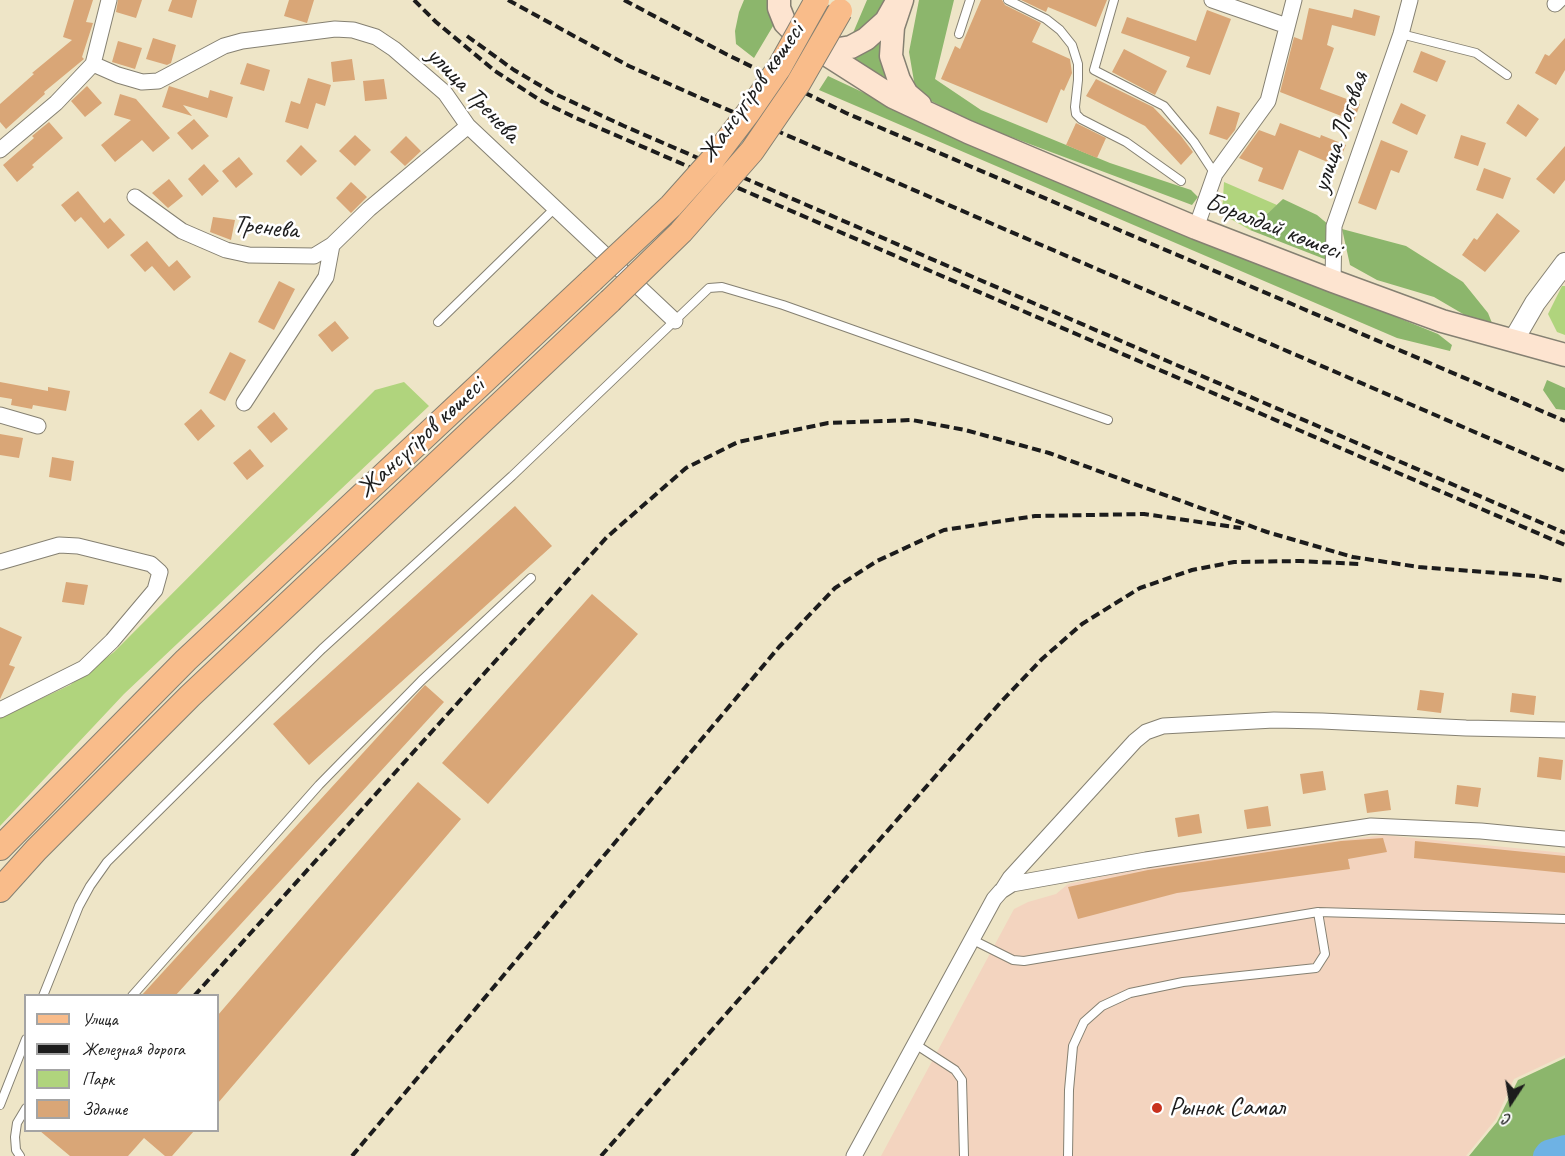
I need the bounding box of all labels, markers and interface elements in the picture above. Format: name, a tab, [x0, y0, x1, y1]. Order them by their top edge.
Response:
street label: Жансүгіров көшесі	[692, 17, 812, 169]
street label: улица Тренева	[419, 40, 527, 150]
street label: улица Логовая	[1306, 68, 1376, 196]
street label: Боралдай көшесі	[1201, 187, 1345, 267]
street label: Тренева	[232, 209, 300, 247]
street label: Жансүгіров көшесі	[350, 371, 492, 505]
legend	[24, 994, 219, 1132]
text: Улица	[82, 1008, 118, 1030]
text: Железная дорога	[82, 1038, 185, 1060]
text: Парк	[82, 1068, 114, 1090]
north arrow	[1481, 1072, 1541, 1132]
place label: Рынок Самал	[1169, 1092, 1285, 1124]
text: Здание	[82, 1098, 127, 1120]
marker: Рынок Самал	[1150, 1101, 1164, 1115]
text: С	[1501, 1109, 1513, 1130]

